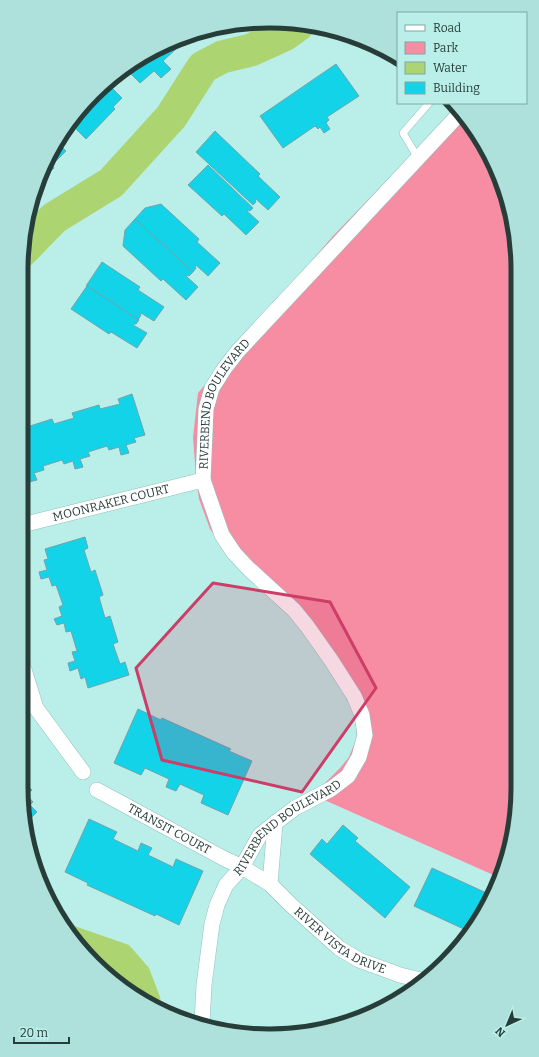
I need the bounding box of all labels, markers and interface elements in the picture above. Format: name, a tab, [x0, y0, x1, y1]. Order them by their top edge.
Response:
legend	[397, 12, 527, 104]
text: Road	[433, 21, 461, 35]
text: Park	[433, 41, 459, 55]
text: Water	[433, 61, 468, 75]
text: Building	[433, 81, 480, 95]
street label: RIVERBEND BOULEVARD	[196, 336, 253, 470]
street label: MOONRAKER COURT	[51, 482, 171, 524]
street label: RIVERBEND BOULEVARD	[231, 777, 344, 878]
street label: TRANSIT COURT	[125, 801, 213, 857]
street label: RIVER VISTA DRIVE	[291, 904, 388, 976]
north arrow	[487, 1005, 527, 1045]
scale bar	[14, 1019, 69, 1045]
text: N	[492, 1024, 508, 1039]
text: 20 m	[20, 1026, 49, 1040]

